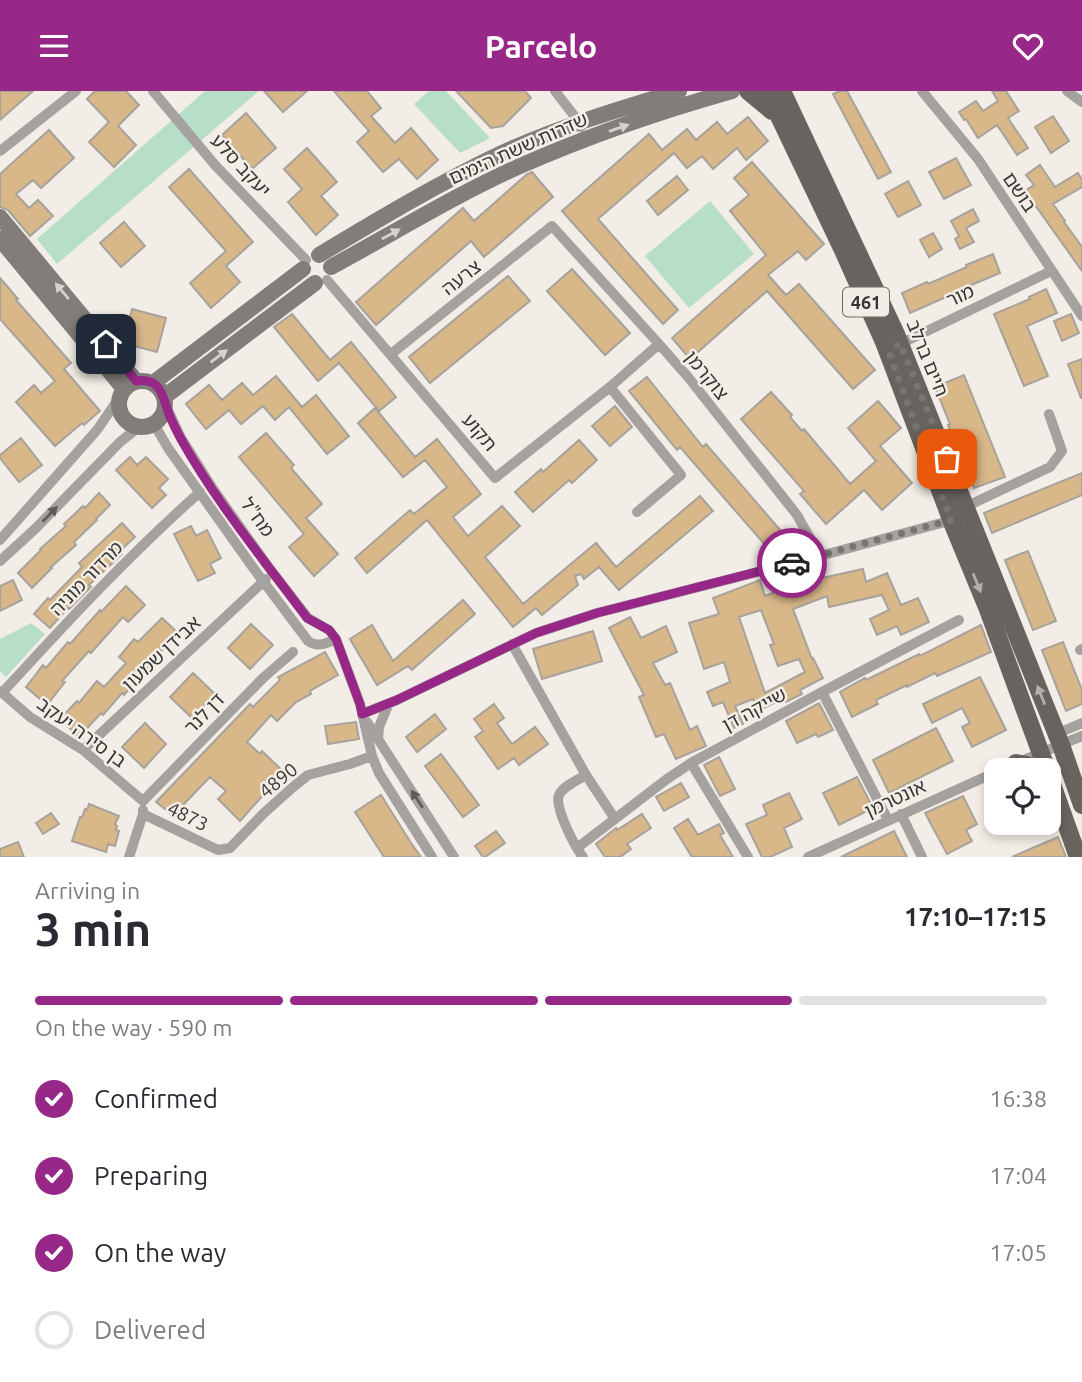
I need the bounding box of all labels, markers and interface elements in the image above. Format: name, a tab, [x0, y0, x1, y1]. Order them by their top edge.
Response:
icon: menu	[35, 27, 73, 65]
icon: heart	[1009, 27, 1047, 65]
text: Parcelo	[485, 28, 597, 64]
street label: שדרות ששת הימים	[445, 108, 591, 188]
one-way arrow	[609, 122, 630, 133]
street label: יעקב סלע	[207, 129, 275, 201]
street label: בושם	[999, 168, 1041, 216]
one-way arrow	[381, 228, 401, 240]
street label: צרעה	[437, 255, 485, 299]
street label: מור	[943, 279, 977, 311]
one-way arrow	[55, 282, 70, 299]
road number: 461	[843, 287, 889, 317]
pin	[76, 314, 136, 374]
street label: חיים ברלב	[903, 316, 953, 400]
icon: home	[87, 325, 125, 363]
street label: צוקרמן	[681, 346, 733, 404]
one-way arrow	[209, 349, 228, 363]
street label: תקוע	[458, 409, 502, 455]
pin	[917, 429, 977, 489]
icon: bag	[928, 440, 966, 478]
street label: מח"ל	[237, 493, 279, 541]
one-way arrow	[41, 506, 57, 523]
courier	[757, 528, 827, 598]
street label: מרדור מוניה	[45, 536, 127, 620]
icon: car	[773, 544, 811, 582]
one-way arrow	[971, 573, 982, 594]
street label: אבידן שמעון	[117, 611, 205, 695]
street label: שייקה דן	[718, 682, 790, 736]
one-way arrow	[1035, 685, 1046, 706]
street label: דן לנר	[179, 688, 229, 738]
street label: בן סירה יעקב	[33, 692, 131, 772]
street label: 4890	[254, 758, 302, 802]
map controls	[984, 758, 1061, 835]
button: locate	[984, 758, 1061, 835]
street label: אונטרמן	[861, 774, 929, 822]
one-way arrow	[411, 790, 424, 809]
street label: 4873	[164, 797, 212, 835]
text: Arriving in	[35, 878, 140, 903]
text: 17:10–17:15	[904, 902, 1047, 931]
text: 3 min	[35, 903, 151, 955]
text: On the way · 590 m	[35, 1015, 232, 1040]
icon: check	[35, 1080, 73, 1118]
text: Confirmed	[94, 1084, 218, 1113]
text: 16:38	[989, 1086, 1047, 1111]
icon: check	[35, 1157, 73, 1195]
text: Preparing	[94, 1161, 208, 1190]
text: 17:04	[989, 1163, 1047, 1188]
icon: check	[35, 1234, 73, 1272]
text: On the way	[94, 1238, 226, 1267]
text: 17:05	[989, 1240, 1047, 1265]
text: Delivered	[94, 1315, 206, 1344]

